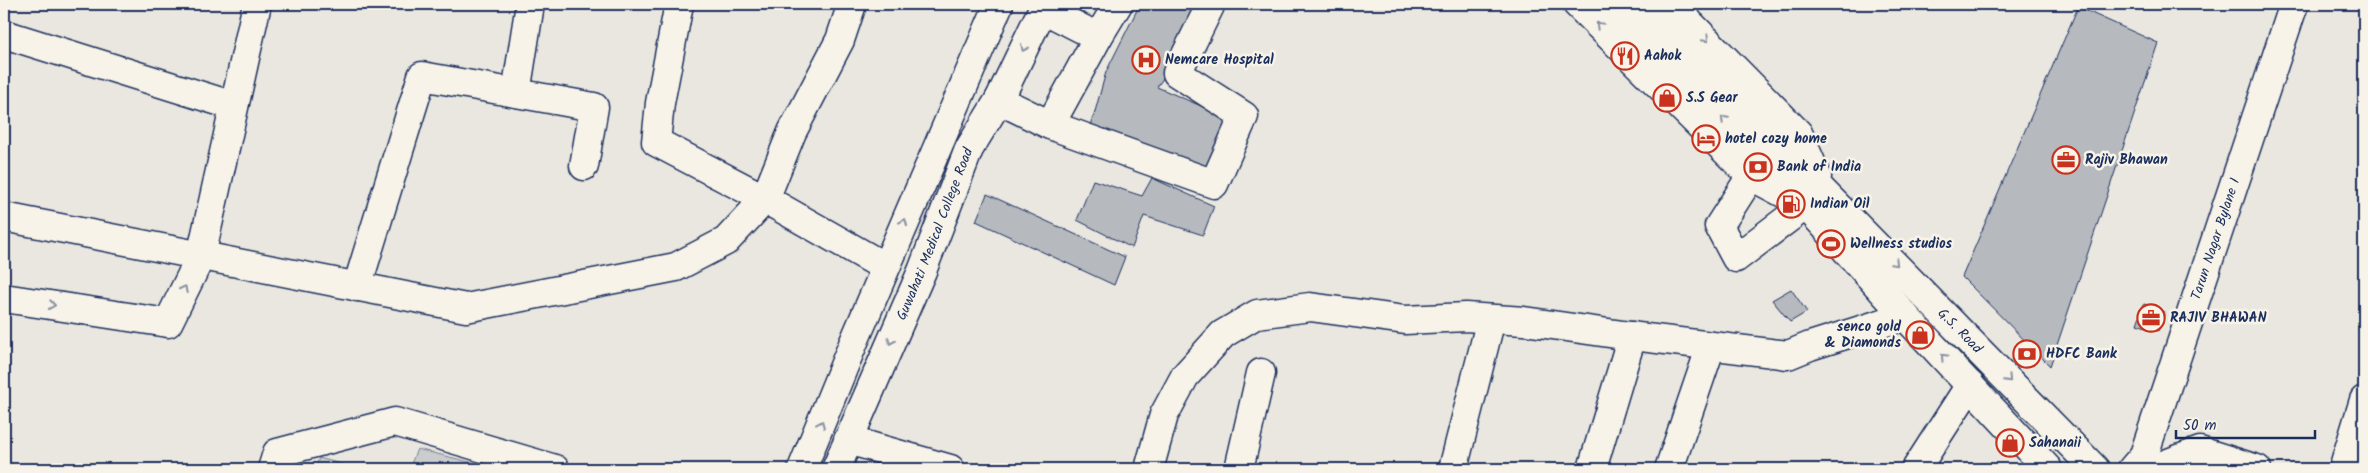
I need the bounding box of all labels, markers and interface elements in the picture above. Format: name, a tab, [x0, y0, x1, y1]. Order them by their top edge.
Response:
one-way arrow	[1596, 22, 1605, 31]
one-way arrow	[1700, 33, 1709, 42]
restaurant icon: Aahok	[1610, 41, 1640, 71]
one-way arrow	[1020, 42, 1030, 51]
hospital icon: Nemcare Hospital	[1131, 45, 1161, 75]
place label: Aahok	[1644, 45, 1682, 67]
place label: Nemcare Hospital	[1165, 49, 1274, 71]
shop icon: S.S Gear	[1652, 83, 1682, 113]
place label: S.S Gear	[1686, 87, 1738, 109]
one-way arrow	[1721, 116, 1730, 125]
hotel icon: hotel cozy home	[1691, 124, 1721, 154]
place label: hotel cozy home	[1725, 128, 1827, 150]
street label: Guwahati Medical College Road	[891, 144, 980, 324]
office icon: Rajiv Bhawan	[2051, 145, 2081, 175]
place label: Rajiv Bhawan	[2085, 149, 2168, 171]
bank icon: Bank of India	[1743, 152, 1773, 182]
place label: Bank of India	[1777, 156, 1861, 178]
street label: Tarun Nagar Bylane 1	[2185, 175, 2246, 303]
fuel station icon: Indian Oil	[1776, 189, 1806, 219]
place label: Indian Oil	[1810, 193, 1870, 215]
one-way arrow	[898, 218, 909, 227]
sports icon: Wellness studios	[1816, 229, 1846, 259]
place label: Wellness studios	[1850, 233, 1953, 255]
one-way arrow	[1889, 257, 1898, 266]
one-way arrow	[178, 285, 189, 294]
one-way arrow	[48, 300, 56, 310]
street label: G.S. Road	[1932, 303, 1988, 360]
office icon: RAJIV BHAWAN	[2136, 303, 2166, 333]
place label: RAJIV BHAWAN	[2170, 307, 2267, 329]
place label: senco gold & Diamonds	[1825, 316, 1901, 354]
shop icon: senco gold & Diamonds	[1905, 320, 1935, 350]
one-way arrow	[887, 336, 897, 344]
bank icon: HDFC Bank	[2012, 339, 2042, 369]
place label: HDFC Bank	[2046, 343, 2118, 365]
one-way arrow	[1941, 353, 1950, 362]
one-way arrow	[2002, 373, 2011, 382]
scale bar	[2176, 408, 2314, 440]
text: 50 m	[2183, 414, 2217, 438]
one-way arrow	[815, 420, 825, 429]
shop icon: Sahanaii	[1995, 428, 2025, 458]
place label: Sahanaii	[2029, 432, 2081, 454]

